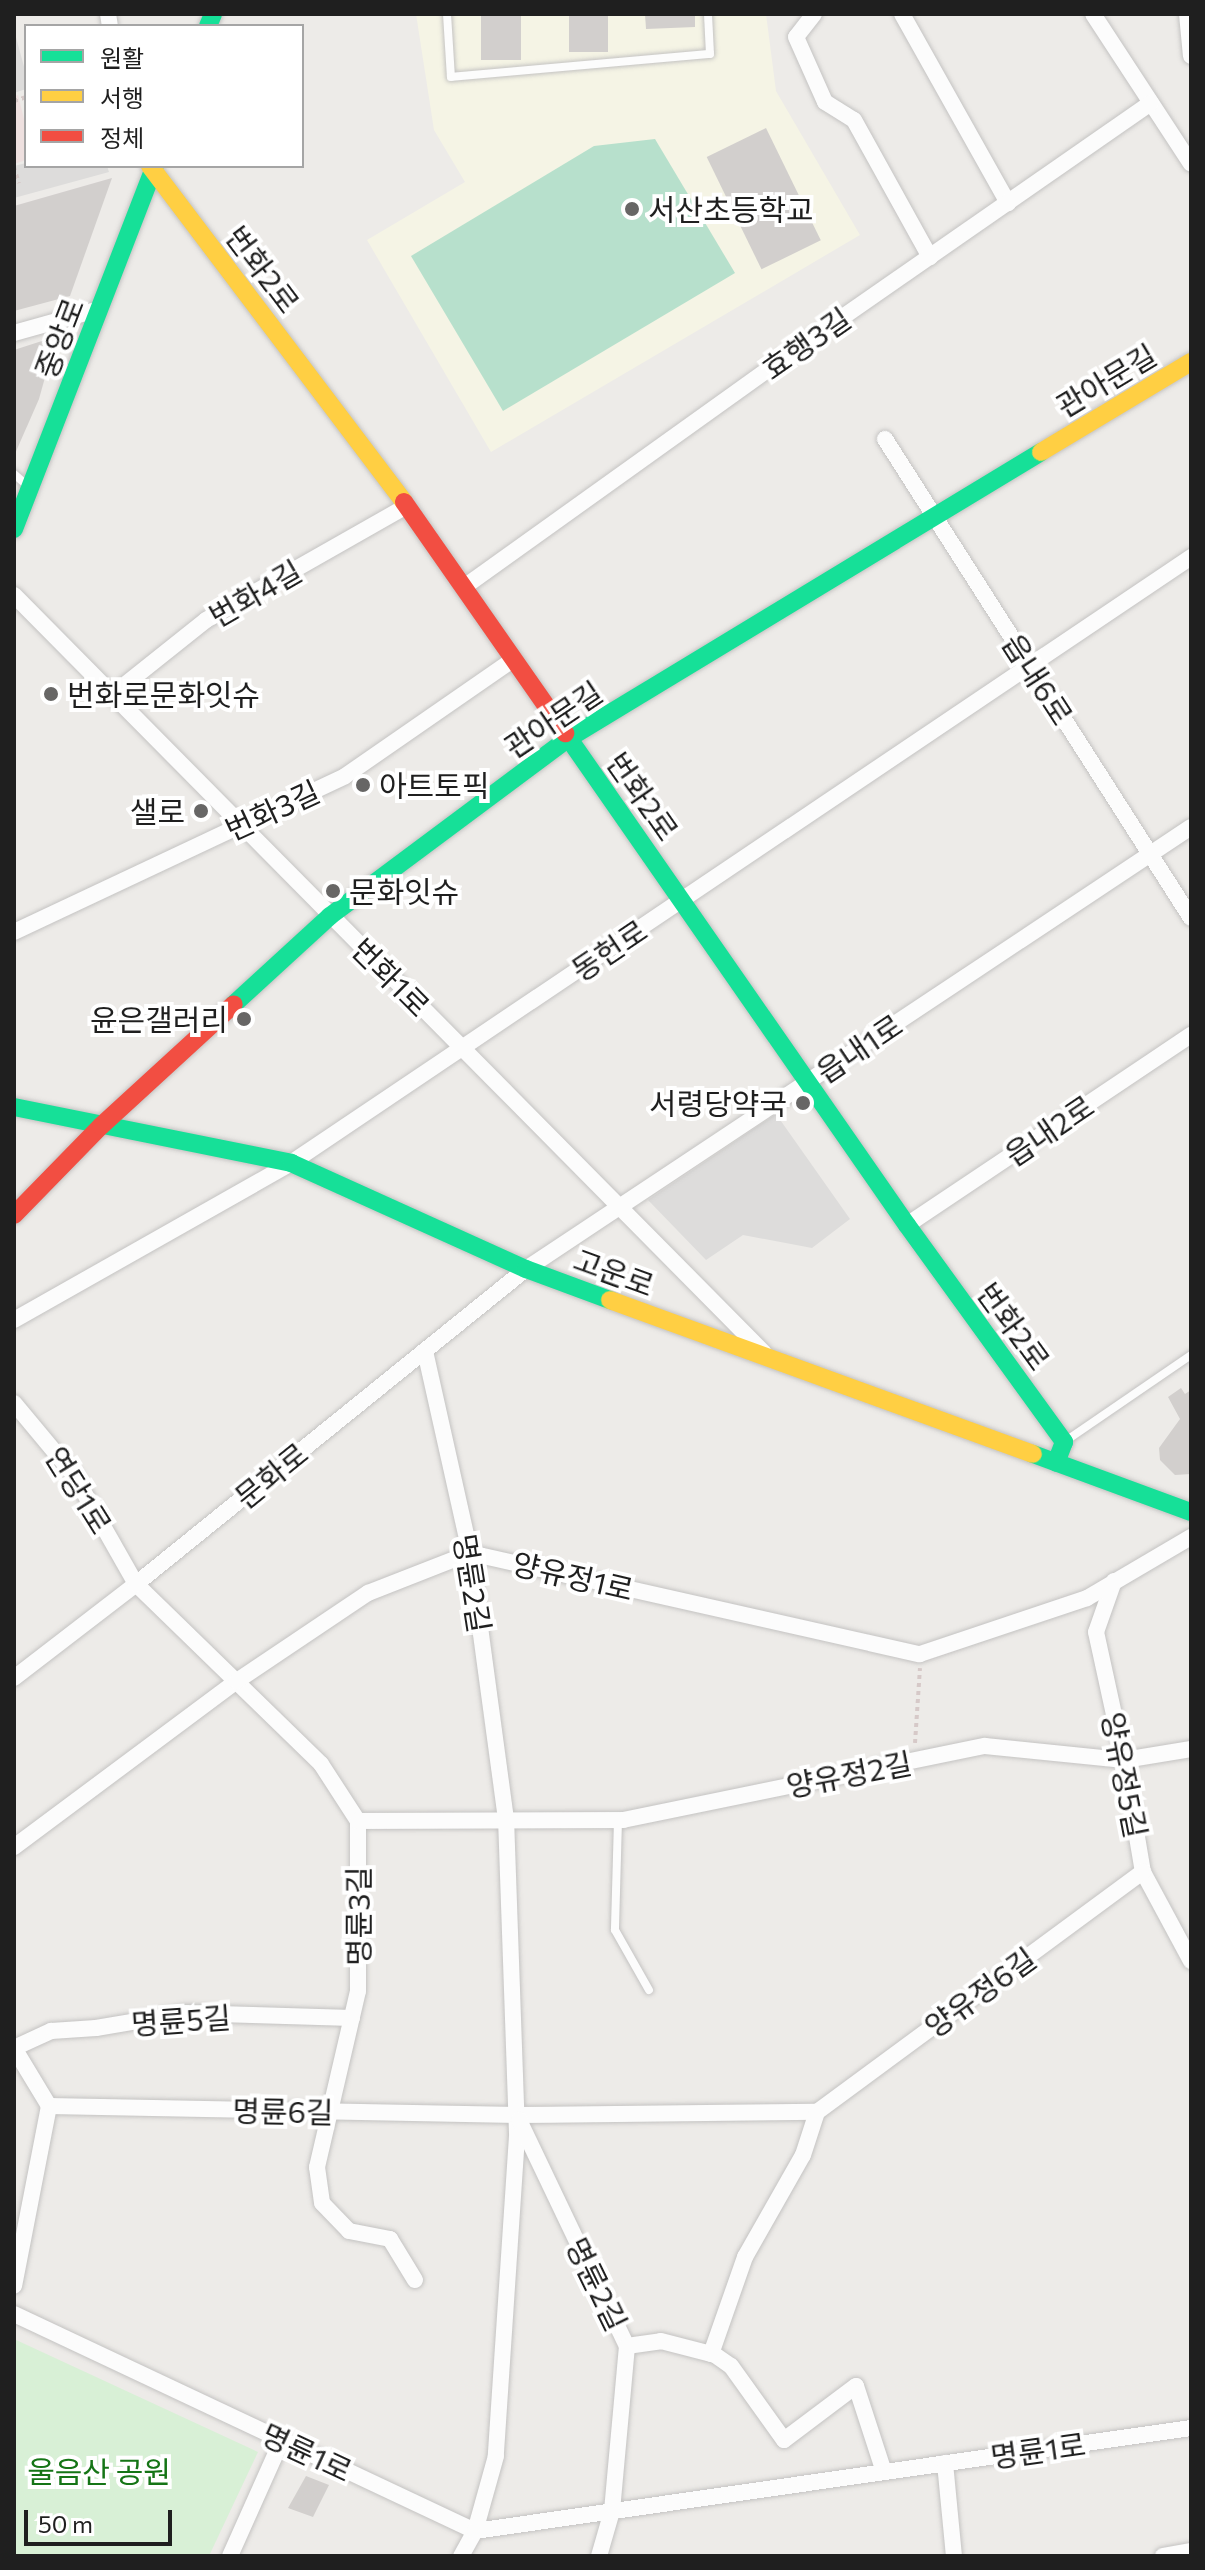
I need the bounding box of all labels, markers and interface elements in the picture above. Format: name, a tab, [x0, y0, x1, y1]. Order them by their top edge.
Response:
legend	[24, 24, 304, 168]
text: 원활	[100, 43, 144, 72]
text: 서행	[100, 83, 144, 112]
text: 정체	[100, 123, 144, 152]
place label: 서산초등학교	[648, 191, 814, 227]
marker: 서산초등학교	[623, 200, 641, 218]
street label: 번화2로	[219, 218, 307, 320]
street label: 중앙로	[27, 293, 91, 383]
street label: 효행3길	[755, 300, 857, 386]
street label: 관아문길	[1049, 336, 1163, 424]
street label: 번화4길	[202, 552, 308, 634]
street label: 읍내6로	[995, 627, 1081, 731]
street label: 관아문길	[497, 673, 609, 765]
place label: 번화로문화잇슈	[67, 676, 260, 712]
marker: 번화로문화잇슈	[42, 685, 60, 703]
street label: 번화2로	[600, 745, 686, 847]
place label: 아트토픽	[379, 767, 489, 803]
street label: 번화3길	[219, 773, 325, 847]
marker: 아트토픽	[354, 776, 372, 794]
place label: 샐로	[130, 793, 185, 829]
marker: 샐로	[192, 802, 210, 820]
place label: 문화잇슈	[349, 873, 459, 909]
marker: 문화잇슈	[324, 882, 342, 900]
street label: 동헌로	[565, 912, 653, 988]
street label: 번화1로	[344, 930, 438, 1024]
place label: 윤은갤러리	[90, 1001, 228, 1037]
street label: 읍내1로	[809, 1006, 909, 1090]
marker: 윤은갤러리	[235, 1010, 253, 1028]
place label: 서령당약국	[649, 1085, 787, 1121]
street label: 읍내2로	[998, 1087, 1100, 1173]
marker: 서령당약국	[794, 1094, 812, 1112]
street label: 고운로	[569, 1241, 659, 1303]
street label: 번화2로	[970, 1275, 1058, 1377]
street label: 문화로	[227, 1435, 315, 1515]
street label: 연당1로	[38, 1440, 120, 1540]
street label: 명륜2길	[447, 1531, 499, 1635]
street label: 양유정1로	[509, 1545, 637, 1607]
street label: 양유정5길	[1095, 1709, 1155, 1841]
street label: 양유정2길	[783, 1744, 915, 1804]
street label: 명륜3길	[340, 1866, 376, 1966]
street label: 양유정6길	[917, 1940, 1043, 2044]
street label: 명륜5길	[130, 1999, 232, 2041]
street label: 명륜6길	[232, 2092, 334, 2130]
street label: 명륜2길	[559, 2231, 635, 2337]
street label: 명륜1로	[256, 2415, 358, 2489]
street label: 명륜1로	[988, 2426, 1088, 2474]
park label: 울음산 공원	[27, 2453, 171, 2489]
scale bar	[28, 2494, 176, 2544]
text: 50 m	[38, 2509, 93, 2538]

